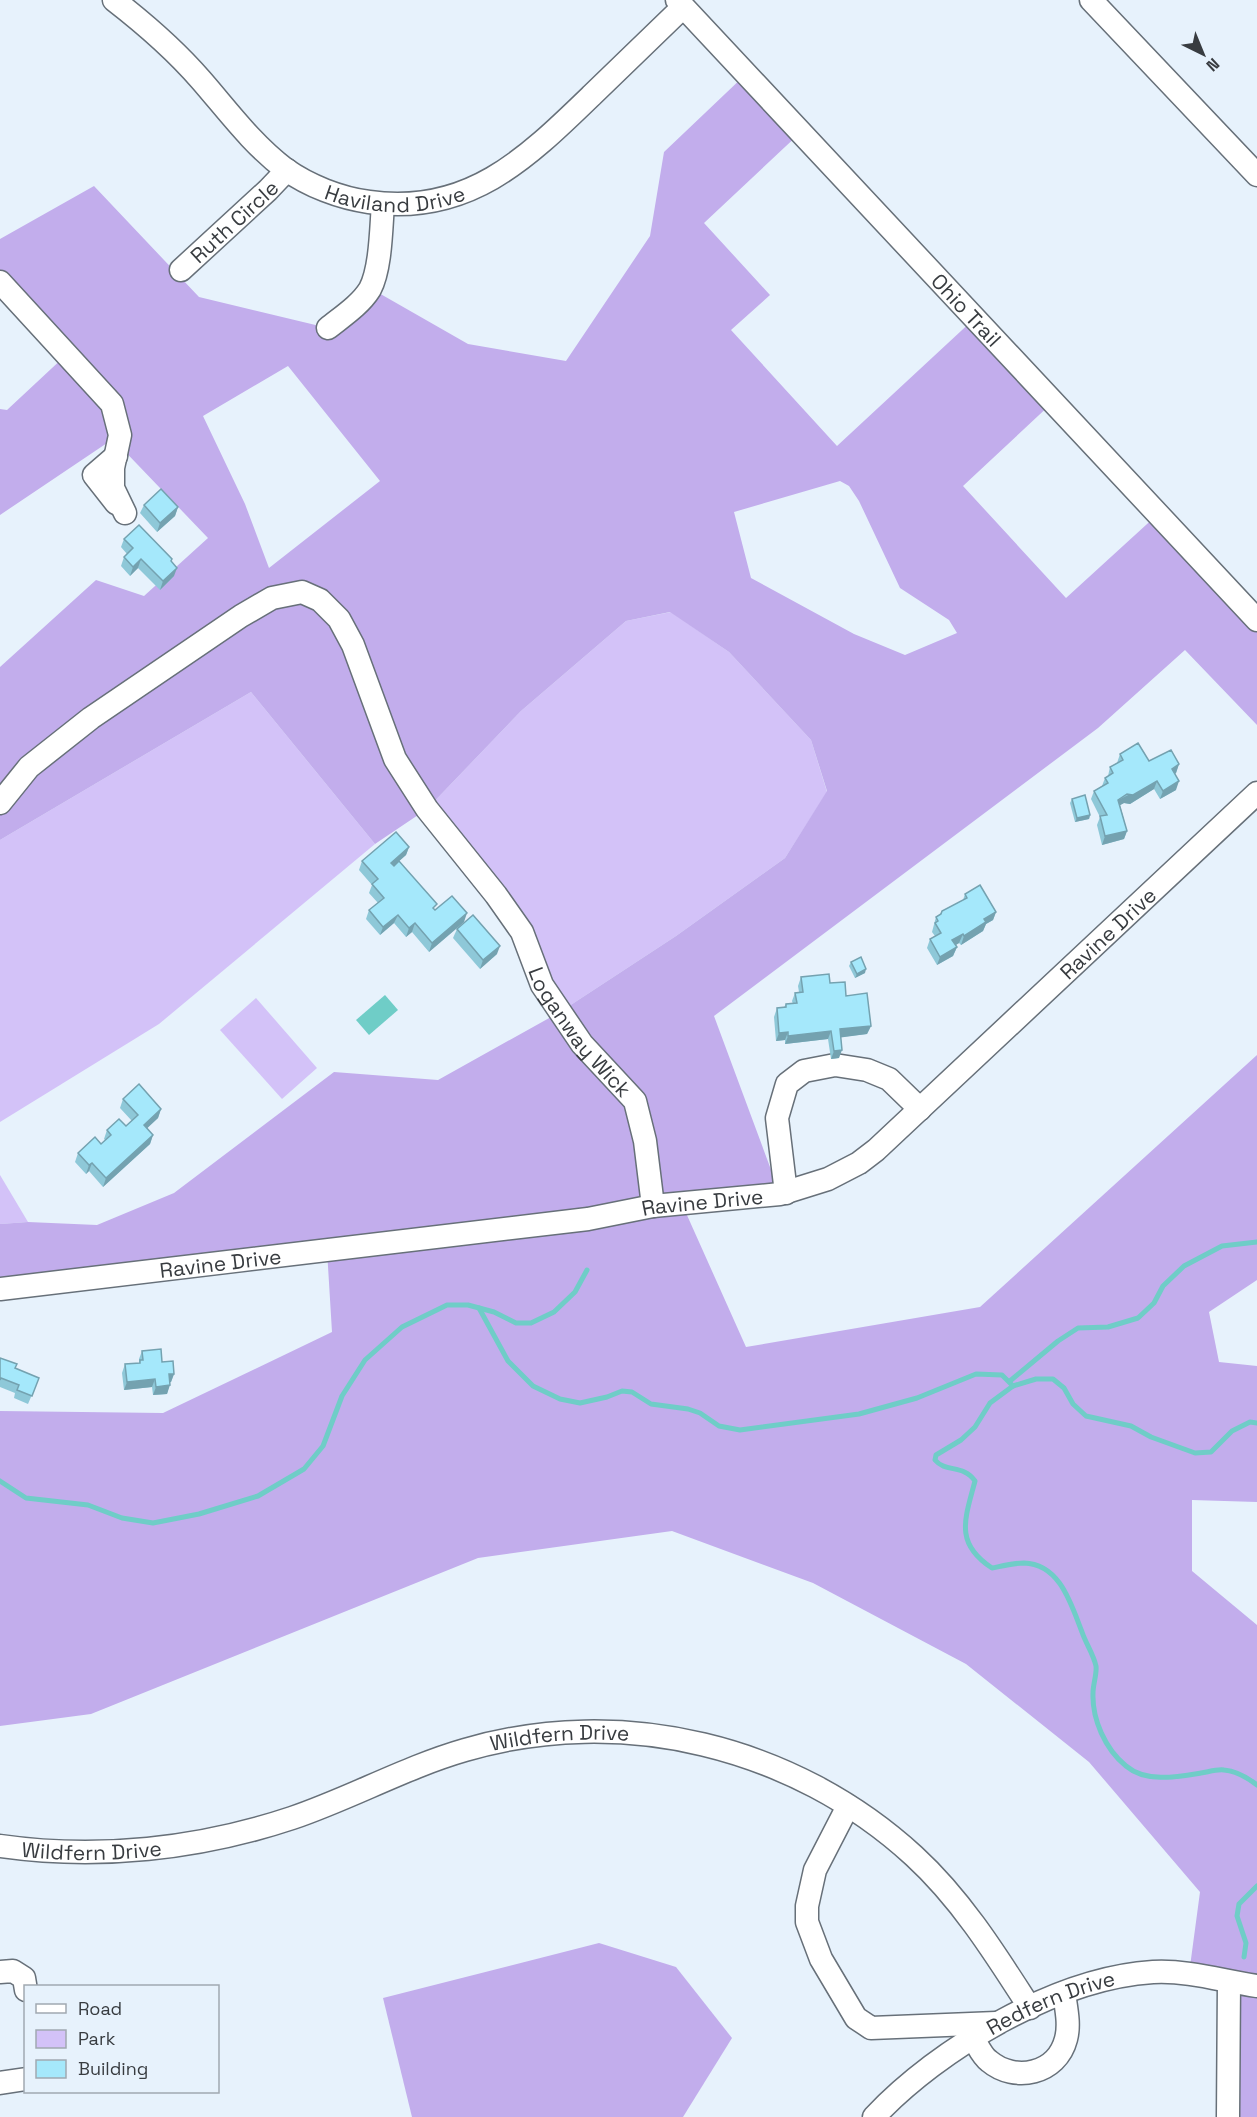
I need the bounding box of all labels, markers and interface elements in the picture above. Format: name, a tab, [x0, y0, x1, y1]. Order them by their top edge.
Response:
north arrow	[1173, 24, 1233, 84]
text: N	[1202, 53, 1224, 76]
street label: Ruth Circle	[184, 174, 284, 269]
street label: Haviland Drive	[321, 178, 469, 218]
street label: Ohio Trail	[926, 267, 1007, 352]
street label: Ravine Drive	[1054, 881, 1162, 985]
street label: Loganway Wick	[523, 963, 637, 1102]
street label: Ravine Drive	[639, 1182, 765, 1222]
street label: Ravine Drive	[158, 1242, 283, 1283]
street label: Wildfern Drive	[487, 1718, 630, 1757]
street label: Wildfern Drive	[21, 1834, 163, 1866]
street label: Redfern Drive	[981, 1964, 1117, 2040]
legend	[24, 1985, 219, 2093]
text: Road	[78, 1997, 122, 2020]
text: Park	[78, 2027, 116, 2050]
text: Building	[78, 2057, 148, 2080]

